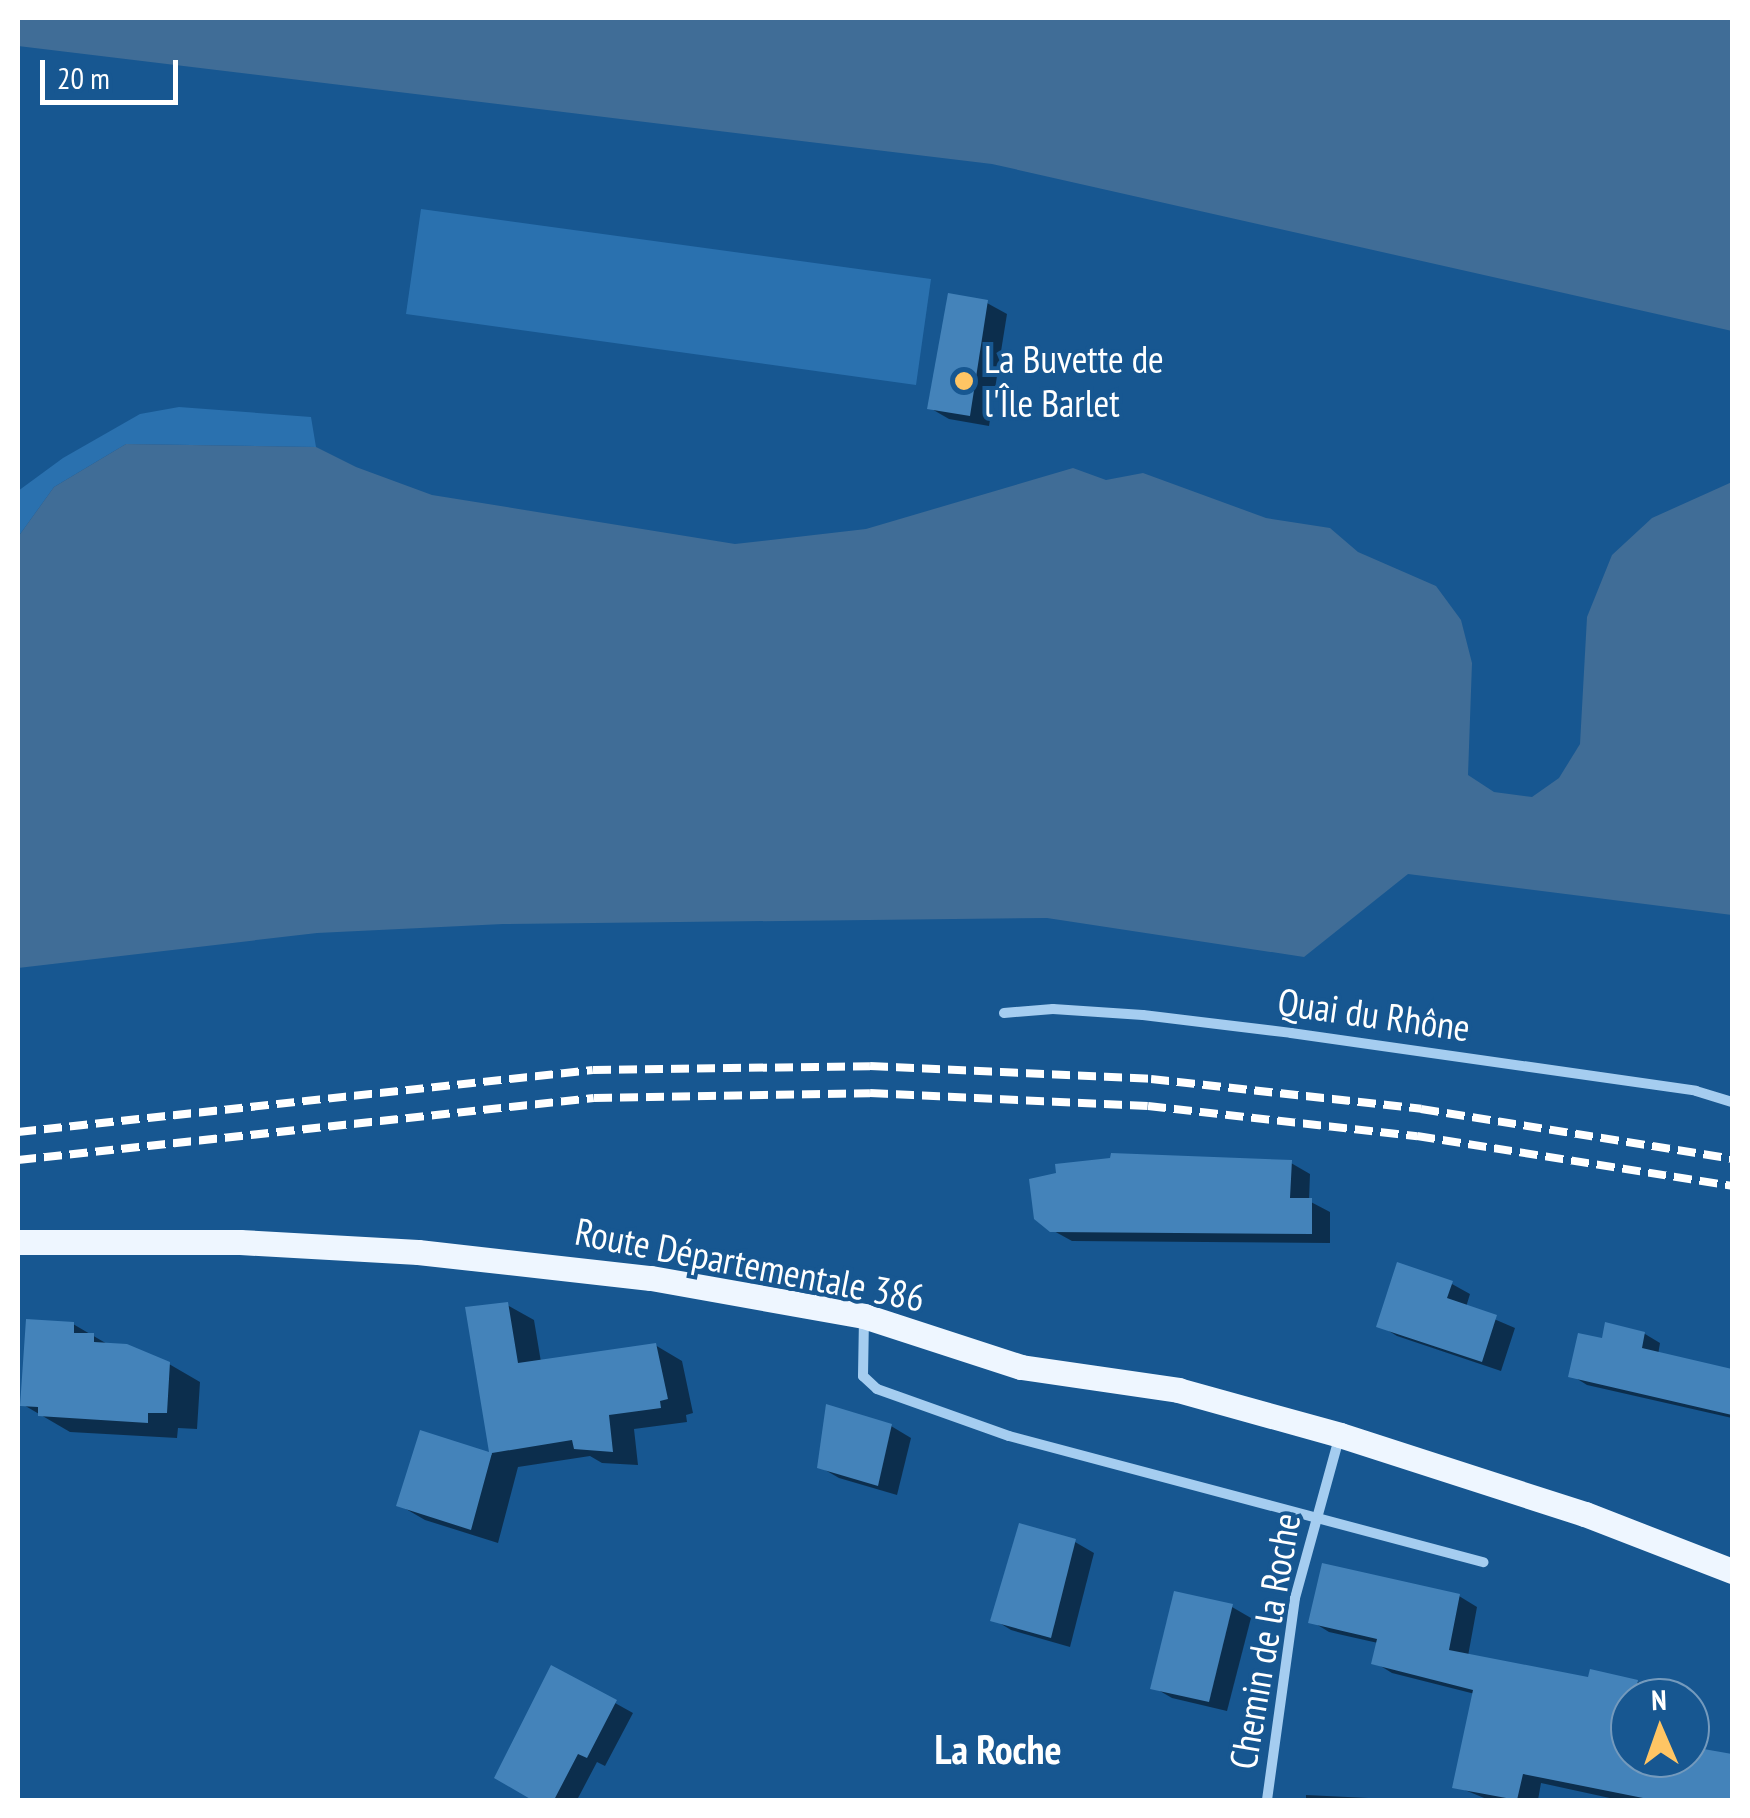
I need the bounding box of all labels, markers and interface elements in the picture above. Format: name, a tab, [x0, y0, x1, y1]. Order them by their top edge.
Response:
scale bar	[45, 40, 182, 102]
text: 20 m	[57, 58, 110, 97]
place label: La Buvette de l'Île Barlet	[984, 336, 1164, 426]
marker: La Buvette de l'Île Barlet	[953, 370, 975, 392]
street label: Quai du Rhône	[1275, 978, 1473, 1050]
street label: Route Départementale 386	[572, 1208, 928, 1320]
street label: Chemin de la Roche	[1219, 1510, 1309, 1772]
north arrow	[1610, 1678, 1710, 1778]
text: N	[1651, 1681, 1667, 1718]
district label: La Roche	[934, 1725, 1062, 1773]

